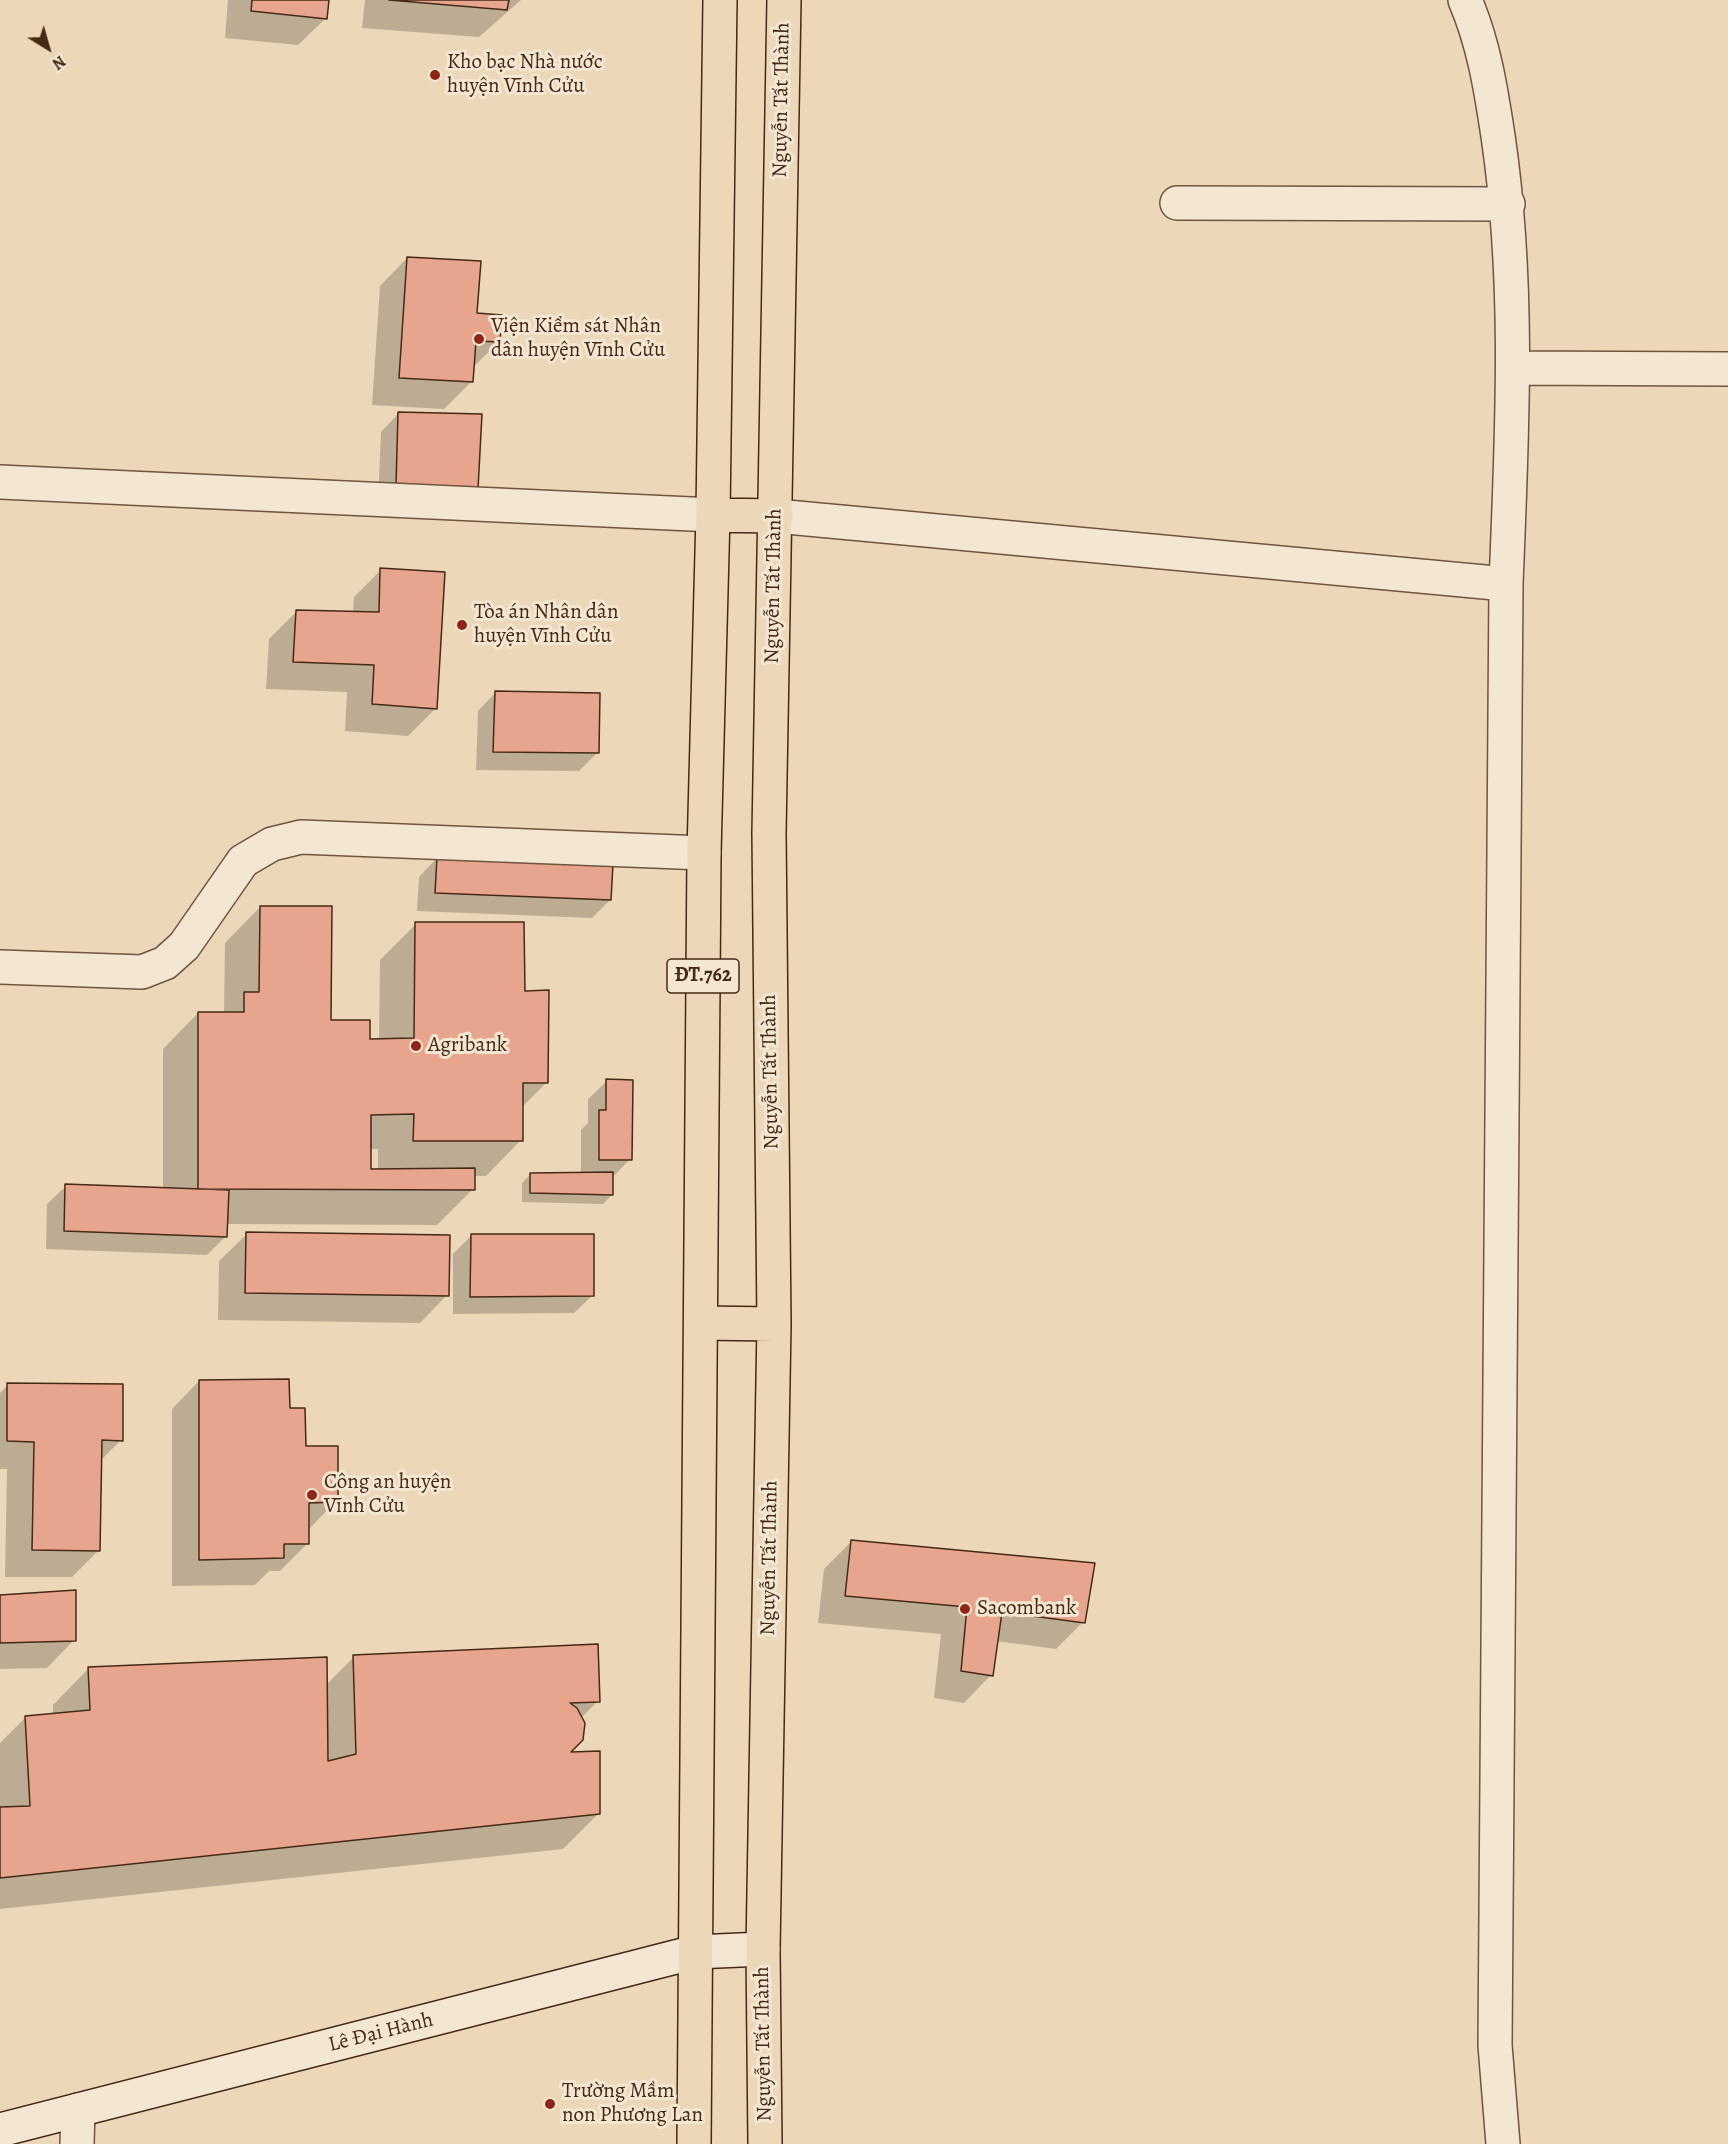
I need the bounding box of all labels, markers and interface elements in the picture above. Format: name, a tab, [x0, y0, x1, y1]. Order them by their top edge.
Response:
north arrow	[18, 18, 78, 78]
street label: Nguyễn Tất Thành	[768, 22, 796, 178]
text: N	[48, 50, 70, 75]
place label: Kho bạc Nhà nước huyện Vĩnh Cửu	[447, 50, 603, 100]
marker: Kho bạc Nhà nước huyện Vĩnh Cửu	[428, 68, 442, 82]
place label: Viện Kiểm sát Nhân dân huyện Vĩnh Cửu	[491, 314, 665, 364]
marker: Viện Kiểm sát Nhân dân huyện Vĩnh Cửu	[472, 332, 486, 346]
street label: Nguyễn Tất Thành	[760, 508, 788, 664]
place label: Tòa án Nhân dân huyện Vĩnh Cửu	[474, 600, 618, 650]
marker: Tòa án Nhân dân huyện Vĩnh Cửu	[455, 618, 469, 632]
road number: ĐT.762	[667, 959, 739, 993]
street label: Nguyễn Tất Thành	[757, 994, 785, 1150]
place label: Agribank	[428, 1033, 507, 1059]
marker: Agribank	[409, 1039, 423, 1053]
place label: Công an huyện Vĩnh Cửu	[324, 1470, 451, 1520]
street label: Nguyễn Tất Thành	[756, 1480, 784, 1636]
marker: Công an huyện Vĩnh Cửu	[305, 1488, 319, 1502]
place label: Sacombank	[977, 1596, 1076, 1622]
marker: Sacombank	[958, 1602, 972, 1616]
street label: Nguyễn Tất Thành	[750, 1966, 778, 2122]
street label: Lê Đại Hành	[326, 2008, 436, 2058]
place label: Trường Mầm non Phương Lan	[562, 2079, 703, 2129]
marker: Trường Mầm non Phương Lan	[543, 2097, 557, 2111]

